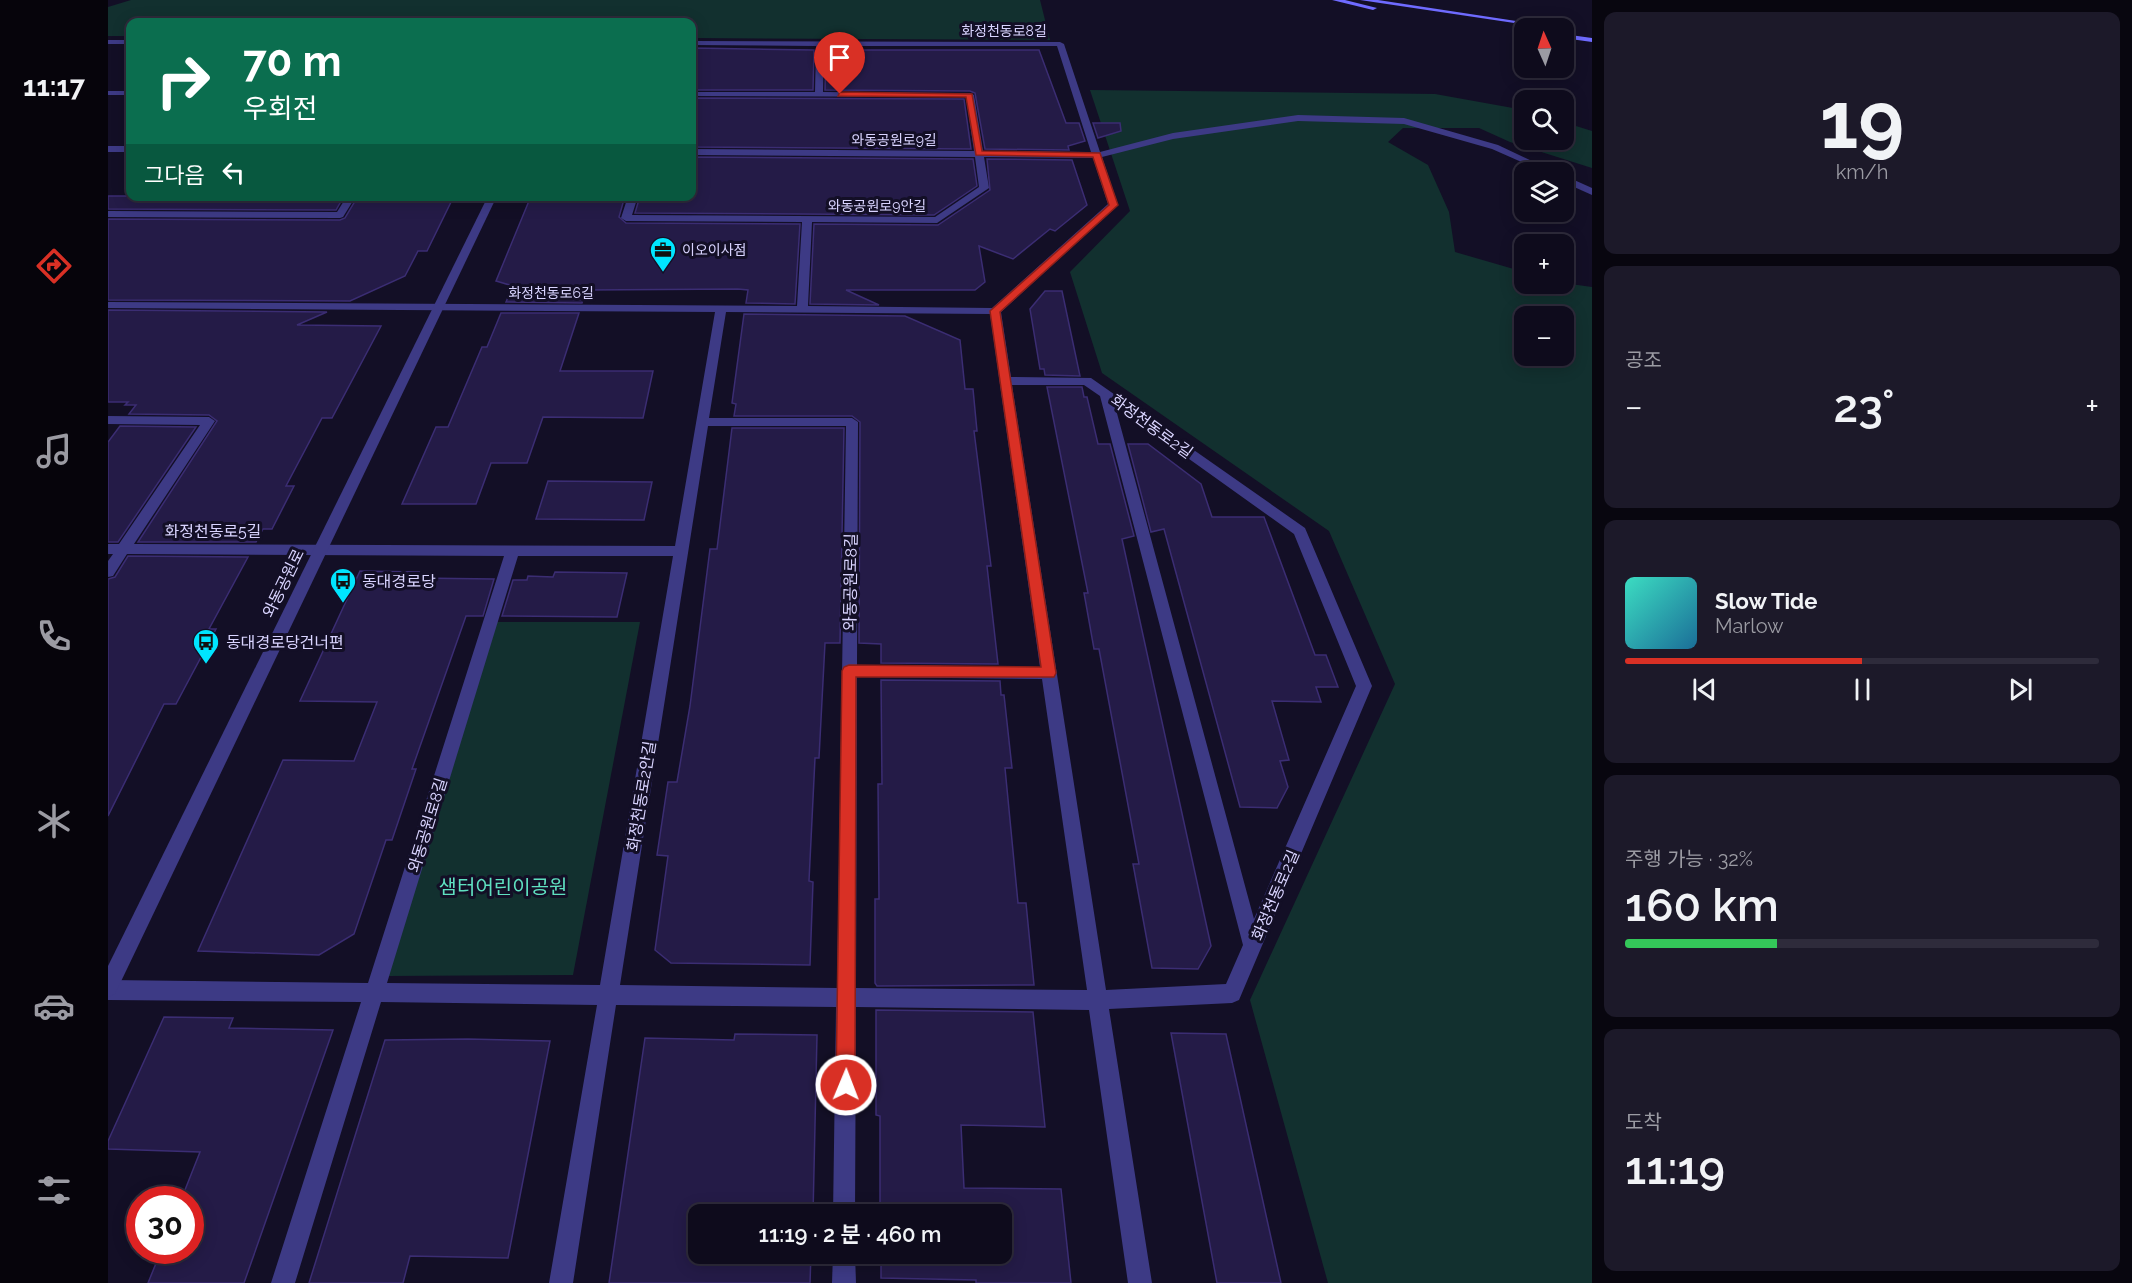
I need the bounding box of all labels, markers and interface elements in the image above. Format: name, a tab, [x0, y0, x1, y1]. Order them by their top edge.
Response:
north arrow	[1514, 18, 1574, 78]
map controls	[1514, 18, 1574, 366]
street label: 화정천동로8길	[961, 23, 1047, 39]
pin	[814, 32, 865, 94]
text: 70 m	[243, 37, 342, 86]
icon: arrive	[823, 41, 856, 74]
icon: right	[144, 42, 222, 120]
text: 11:17	[23, 71, 85, 102]
text: 19	[1820, 75, 1904, 166]
button: search	[1514, 90, 1574, 150]
text: 우회전	[243, 93, 318, 124]
street label: 와동공원로9길	[851, 132, 937, 148]
icon: left	[217, 156, 250, 189]
text: km/h	[1836, 160, 1888, 184]
text: 그다음	[144, 162, 205, 188]
button: layers	[1514, 162, 1574, 222]
street label: 와동공원로9안길	[828, 198, 926, 214]
button: +	[1514, 234, 1574, 294]
office icon: 이오이사점	[648, 235, 678, 273]
place label: 이오이사점	[682, 242, 746, 258]
icon: directions	[33, 245, 75, 287]
street label: 화정천동로6길	[508, 285, 594, 301]
button: −	[1514, 306, 1574, 366]
text: 공조	[1625, 348, 1662, 372]
text: 23°	[1834, 380, 1895, 433]
text: −	[1625, 387, 1643, 426]
text: +	[2085, 387, 2099, 426]
street label: 화정천동로2길	[1107, 390, 1196, 462]
icon: music	[33, 430, 75, 472]
street label: 화정천동로5길	[164, 522, 262, 541]
street label: 와동공원로8길	[840, 533, 861, 631]
street label: 와동공원로	[259, 546, 308, 620]
bus stop icon: 동대경로당	[328, 566, 358, 604]
place label: 동대경로당	[362, 572, 436, 591]
text: Slow Tide	[1715, 588, 1817, 614]
text: Marlow	[1715, 614, 1784, 638]
icon: phone	[33, 615, 75, 657]
bus stop icon: 동대경로당건너편	[191, 627, 221, 665]
place label: 동대경로당건너편	[226, 633, 344, 652]
icon: previous	[1688, 673, 1721, 706]
icon: pause	[1846, 673, 1879, 706]
icon: next	[2004, 673, 2037, 706]
street label: 화정천동로2안길	[623, 740, 660, 853]
street label: 와동공원로8길	[404, 776, 451, 875]
icon: climate	[33, 800, 75, 842]
street label: 화정천동로2길	[1248, 847, 1303, 943]
text: 주행 가능 · 32%	[1625, 847, 1753, 871]
park label: 샘터어린이공원	[439, 875, 567, 899]
text: 160 km	[1625, 879, 1779, 932]
icon: car	[33, 985, 75, 1027]
position arrow	[814, 1053, 878, 1117]
text: 도착	[1625, 1110, 1662, 1134]
text: 11:19	[1625, 1142, 1725, 1195]
icon: filters	[33, 1169, 75, 1211]
speed limit sign: 30	[126, 1186, 204, 1264]
text: 11:19 · 2 분 · 460 m	[759, 1221, 941, 1247]

